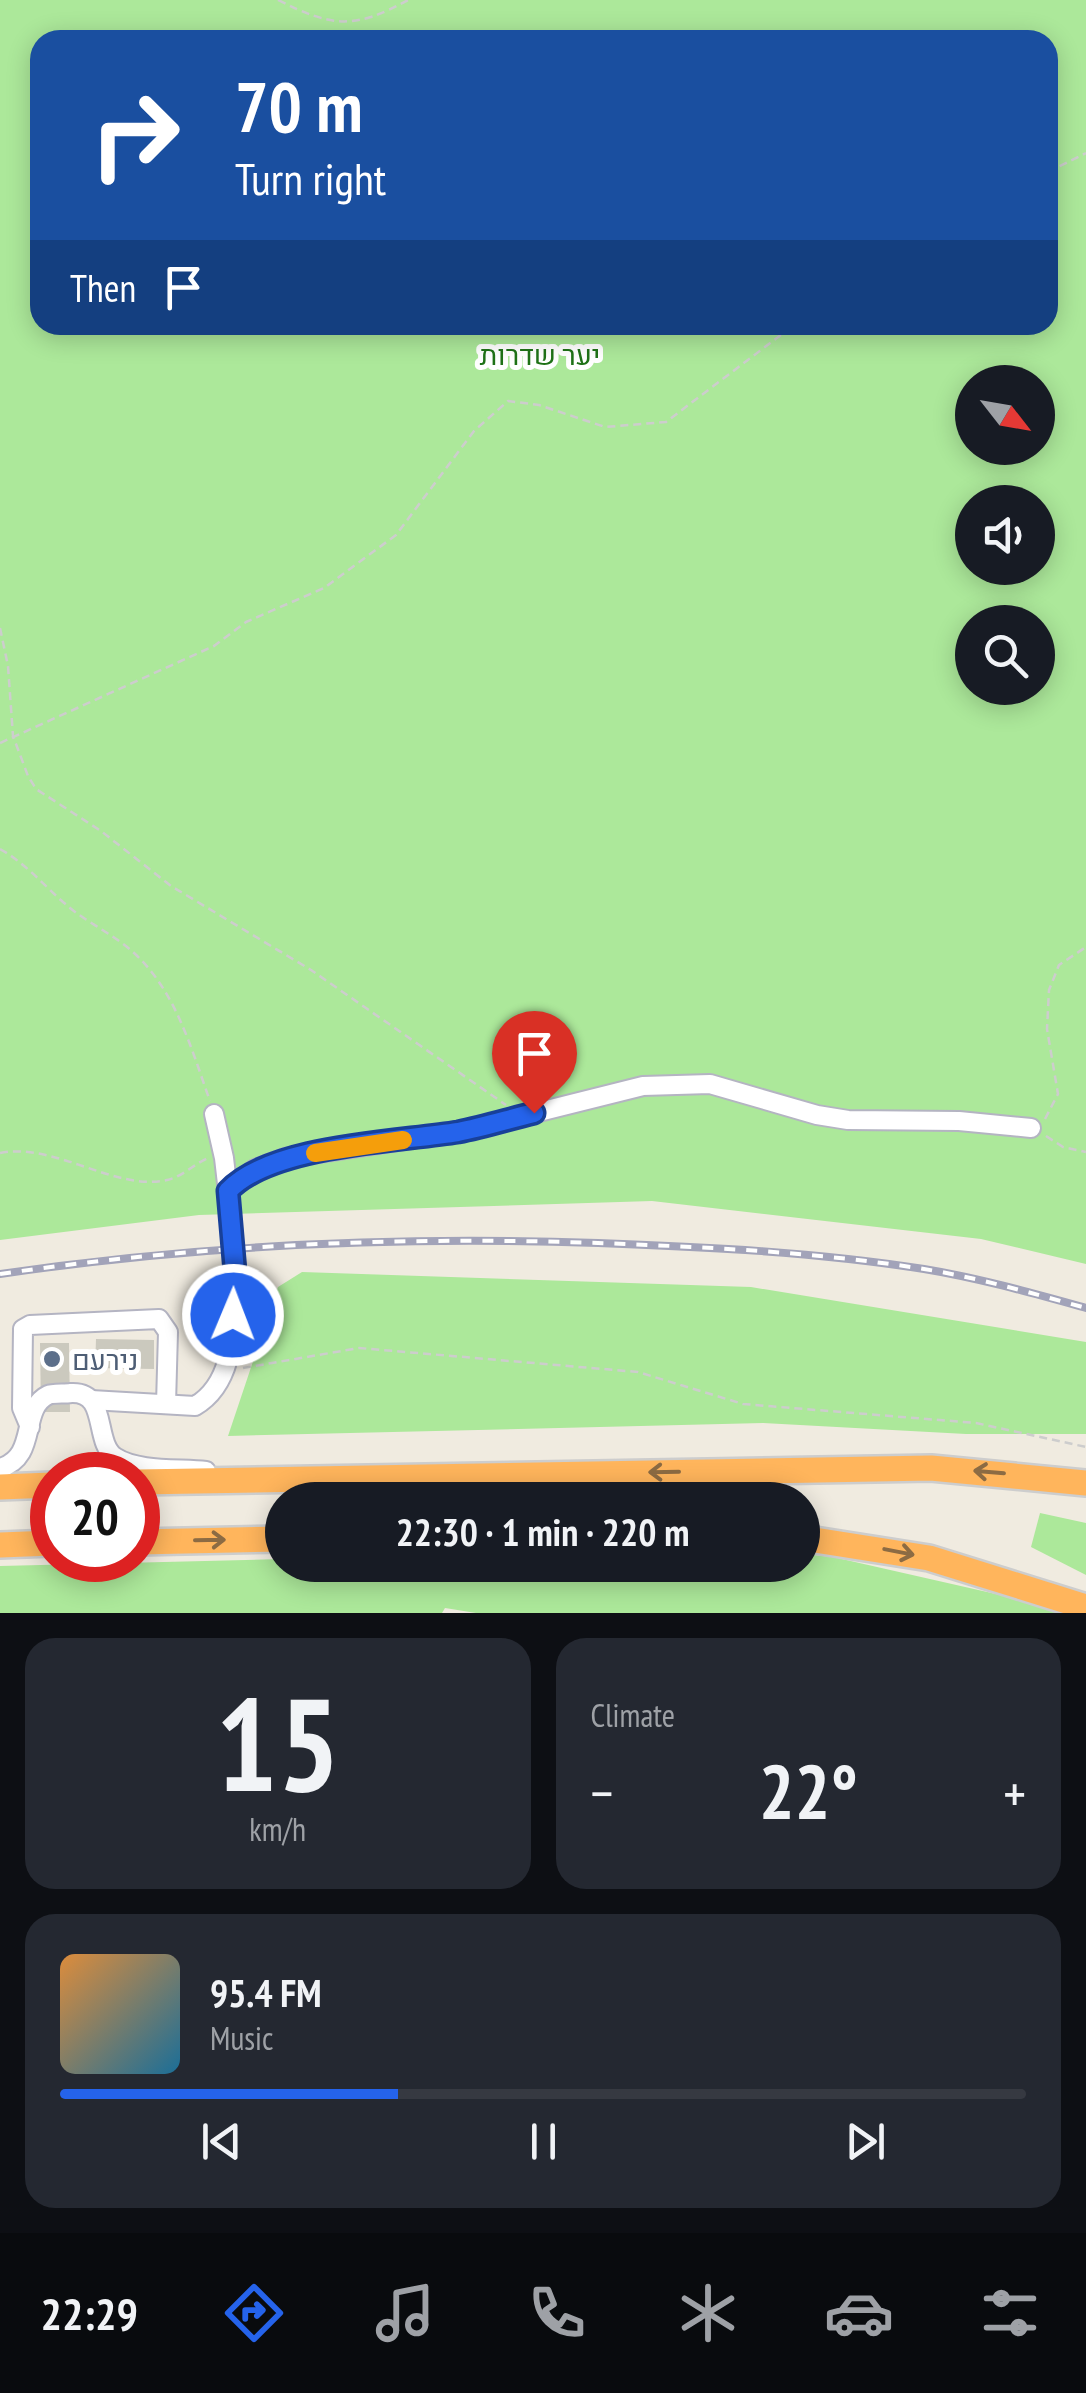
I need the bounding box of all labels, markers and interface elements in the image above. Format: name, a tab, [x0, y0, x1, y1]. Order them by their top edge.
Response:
text: 70 m	[235, 61, 363, 151]
icon: right	[70, 70, 200, 200]
text: Turn right	[235, 149, 386, 207]
icon: arrive	[156, 260, 211, 315]
text: Then	[70, 263, 136, 312]
park label: יער שדרות	[480, 336, 600, 373]
north arrow	[955, 365, 1055, 465]
map controls	[955, 365, 1055, 705]
button: sound	[955, 485, 1055, 585]
button: search	[955, 605, 1055, 705]
pin	[492, 1011, 577, 1114]
icon: arrive	[507, 1026, 562, 1081]
position arrow	[181, 1263, 285, 1367]
place label: נירעם	[72, 1341, 138, 1378]
marker: נירעם	[41, 1348, 63, 1370]
speed limit sign: 20	[30, 1452, 160, 1582]
one-way arrow	[649, 1462, 682, 1482]
one-way arrow	[974, 1462, 1006, 1481]
text: 22:30 · 1 min · 220 m	[396, 1507, 689, 1556]
one-way arrow	[193, 1531, 226, 1550]
one-way arrow	[882, 1543, 914, 1562]
text: 15	[216, 1659, 340, 1827]
text: Climate	[591, 1694, 675, 1736]
text: 22°	[759, 1743, 858, 1840]
text: −	[591, 1757, 613, 1828]
text: +	[1003, 1757, 1026, 1828]
text: km/h	[249, 1808, 306, 1850]
text: 95.4 FM	[210, 1968, 322, 2017]
text: Music	[210, 2017, 273, 2059]
icon: previous	[194, 2114, 249, 2169]
icon: pause	[516, 2114, 571, 2169]
icon: next	[838, 2114, 893, 2169]
icon: directions	[219, 2278, 289, 2348]
icon: music	[370, 2278, 440, 2348]
icon: phone	[522, 2278, 592, 2348]
icon: climate	[673, 2278, 743, 2348]
icon: car	[824, 2278, 894, 2348]
icon: filters	[975, 2278, 1045, 2348]
text: 22:29	[41, 2284, 138, 2342]

